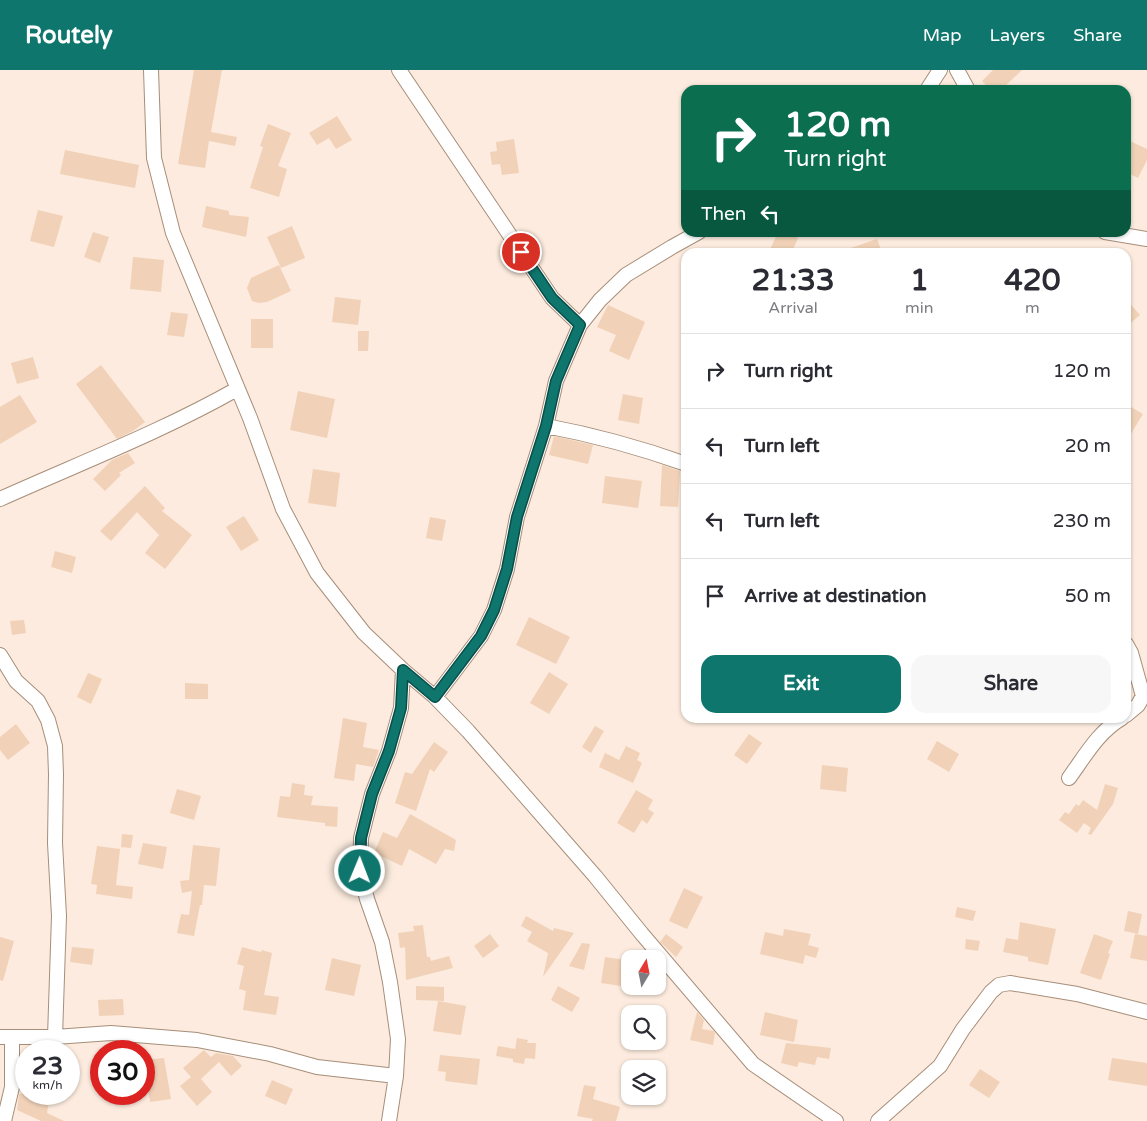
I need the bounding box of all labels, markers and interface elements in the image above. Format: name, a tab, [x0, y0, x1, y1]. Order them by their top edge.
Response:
text: Routely	[25, 21, 113, 50]
text: Map	[923, 24, 962, 46]
text: Layers	[990, 24, 1045, 46]
text: Share	[1073, 24, 1122, 46]
text: 120 m	[784, 104, 891, 146]
icon: right	[701, 105, 766, 170]
text: Turn right	[784, 146, 886, 172]
icon: left	[756, 200, 784, 228]
text: Then	[701, 203, 746, 225]
pin	[500, 231, 542, 273]
icon: arrive	[507, 238, 535, 266]
text: 21:33	[751, 262, 835, 299]
text: 1	[910, 262, 929, 299]
text: 420	[1004, 262, 1061, 299]
text: Arrival	[768, 298, 818, 318]
text: min	[905, 298, 934, 318]
text: m	[1025, 298, 1040, 318]
icon: right	[701, 357, 729, 385]
text: Turn right	[744, 360, 832, 382]
text: 120 m	[1053, 360, 1111, 382]
icon: left	[701, 432, 729, 460]
text: Turn left	[744, 435, 820, 457]
text: 20 m	[1065, 435, 1111, 457]
icon: left	[701, 507, 729, 535]
text: Turn left	[744, 510, 820, 532]
text: 230 m	[1053, 510, 1111, 532]
icon: arrive	[701, 582, 729, 610]
text: Arrive at destination	[744, 585, 927, 607]
text: 50 m	[1065, 585, 1111, 607]
button: Exit	[701, 655, 901, 713]
button: Share	[911, 655, 1111, 713]
position arrow	[333, 844, 385, 896]
north arrow	[621, 950, 666, 995]
map controls	[621, 950, 666, 1105]
button: search	[621, 1005, 666, 1050]
speed limit sign: 30	[90, 1040, 155, 1105]
text: 23	[32, 1051, 63, 1081]
button: layers	[621, 1060, 666, 1105]
text: km/h	[32, 1078, 63, 1092]

